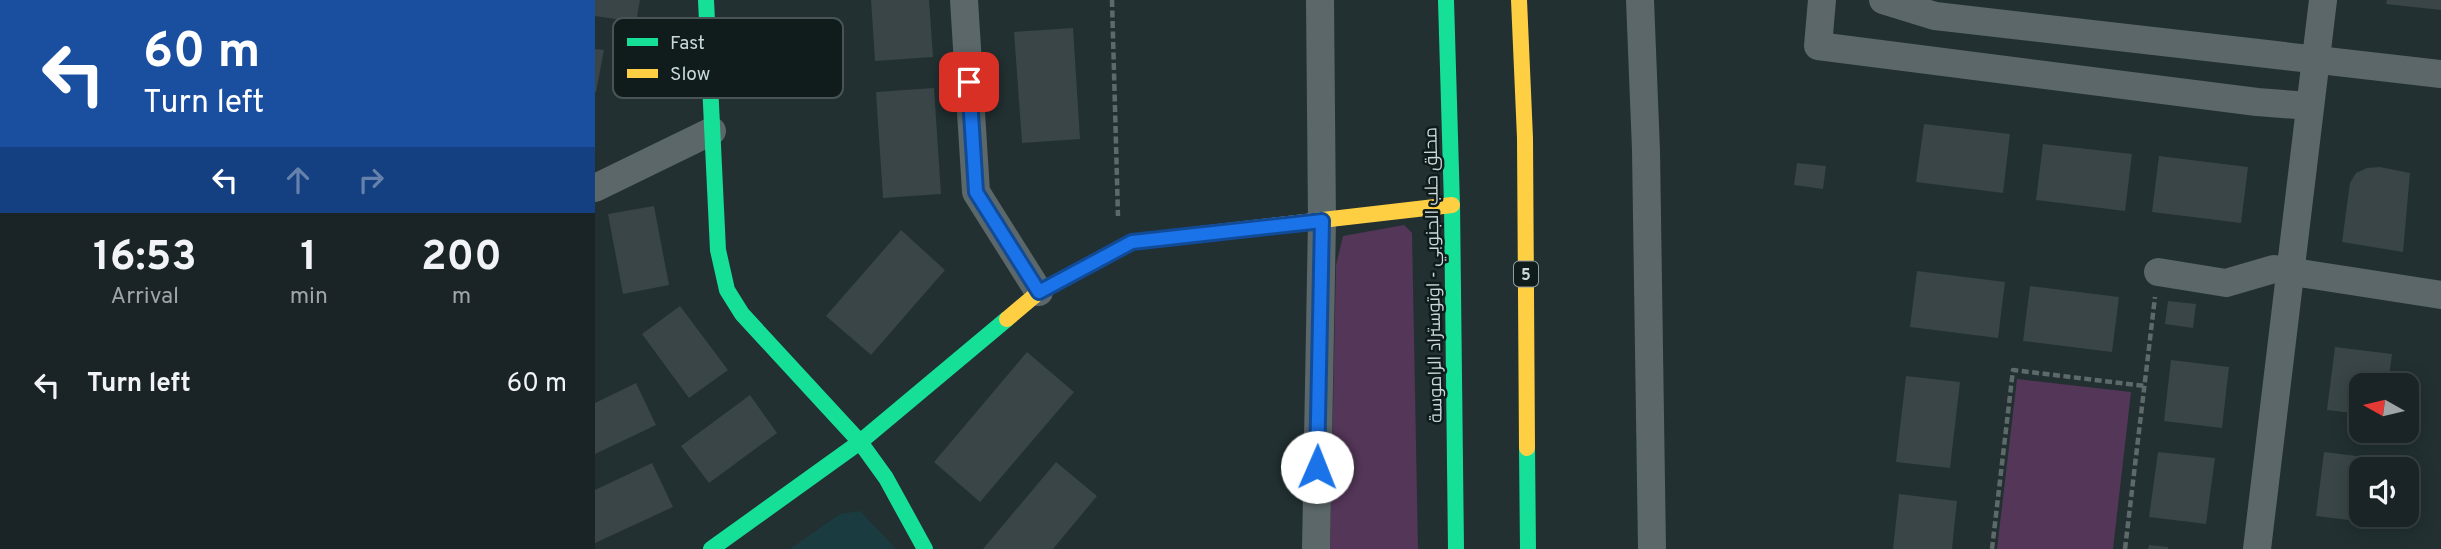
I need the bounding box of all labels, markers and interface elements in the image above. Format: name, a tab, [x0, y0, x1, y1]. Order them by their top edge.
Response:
legend	[613, 18, 843, 98]
text: 60 m	[143, 23, 261, 85]
icon: left	[28, 28, 119, 119]
text: Fast	[670, 32, 705, 56]
pin	[939, 52, 999, 112]
text: Slow	[670, 63, 710, 87]
icon: arrive	[950, 63, 988, 101]
text: Turn left	[143, 84, 264, 124]
street label: محلق حلب الجنوبي - اوتوستراد الراموسة	[1420, 127, 1450, 423]
icon: left	[206, 161, 244, 199]
icon: ahead	[279, 161, 317, 199]
icon: right	[352, 161, 390, 199]
text: 16:53	[93, 232, 197, 285]
text: 1	[300, 232, 317, 285]
text: 200	[421, 232, 502, 285]
road number: 5	[1514, 262, 1538, 286]
text: Arrival	[111, 283, 179, 312]
text: min	[290, 283, 328, 312]
text: m	[452, 283, 471, 312]
icon: left	[28, 366, 66, 404]
text: Turn left	[87, 368, 191, 401]
text: 60 m	[507, 368, 567, 401]
north arrow	[2349, 373, 2419, 443]
map controls	[2349, 373, 2419, 527]
position arrow	[1280, 430, 1354, 504]
button: sound	[2349, 457, 2419, 527]

